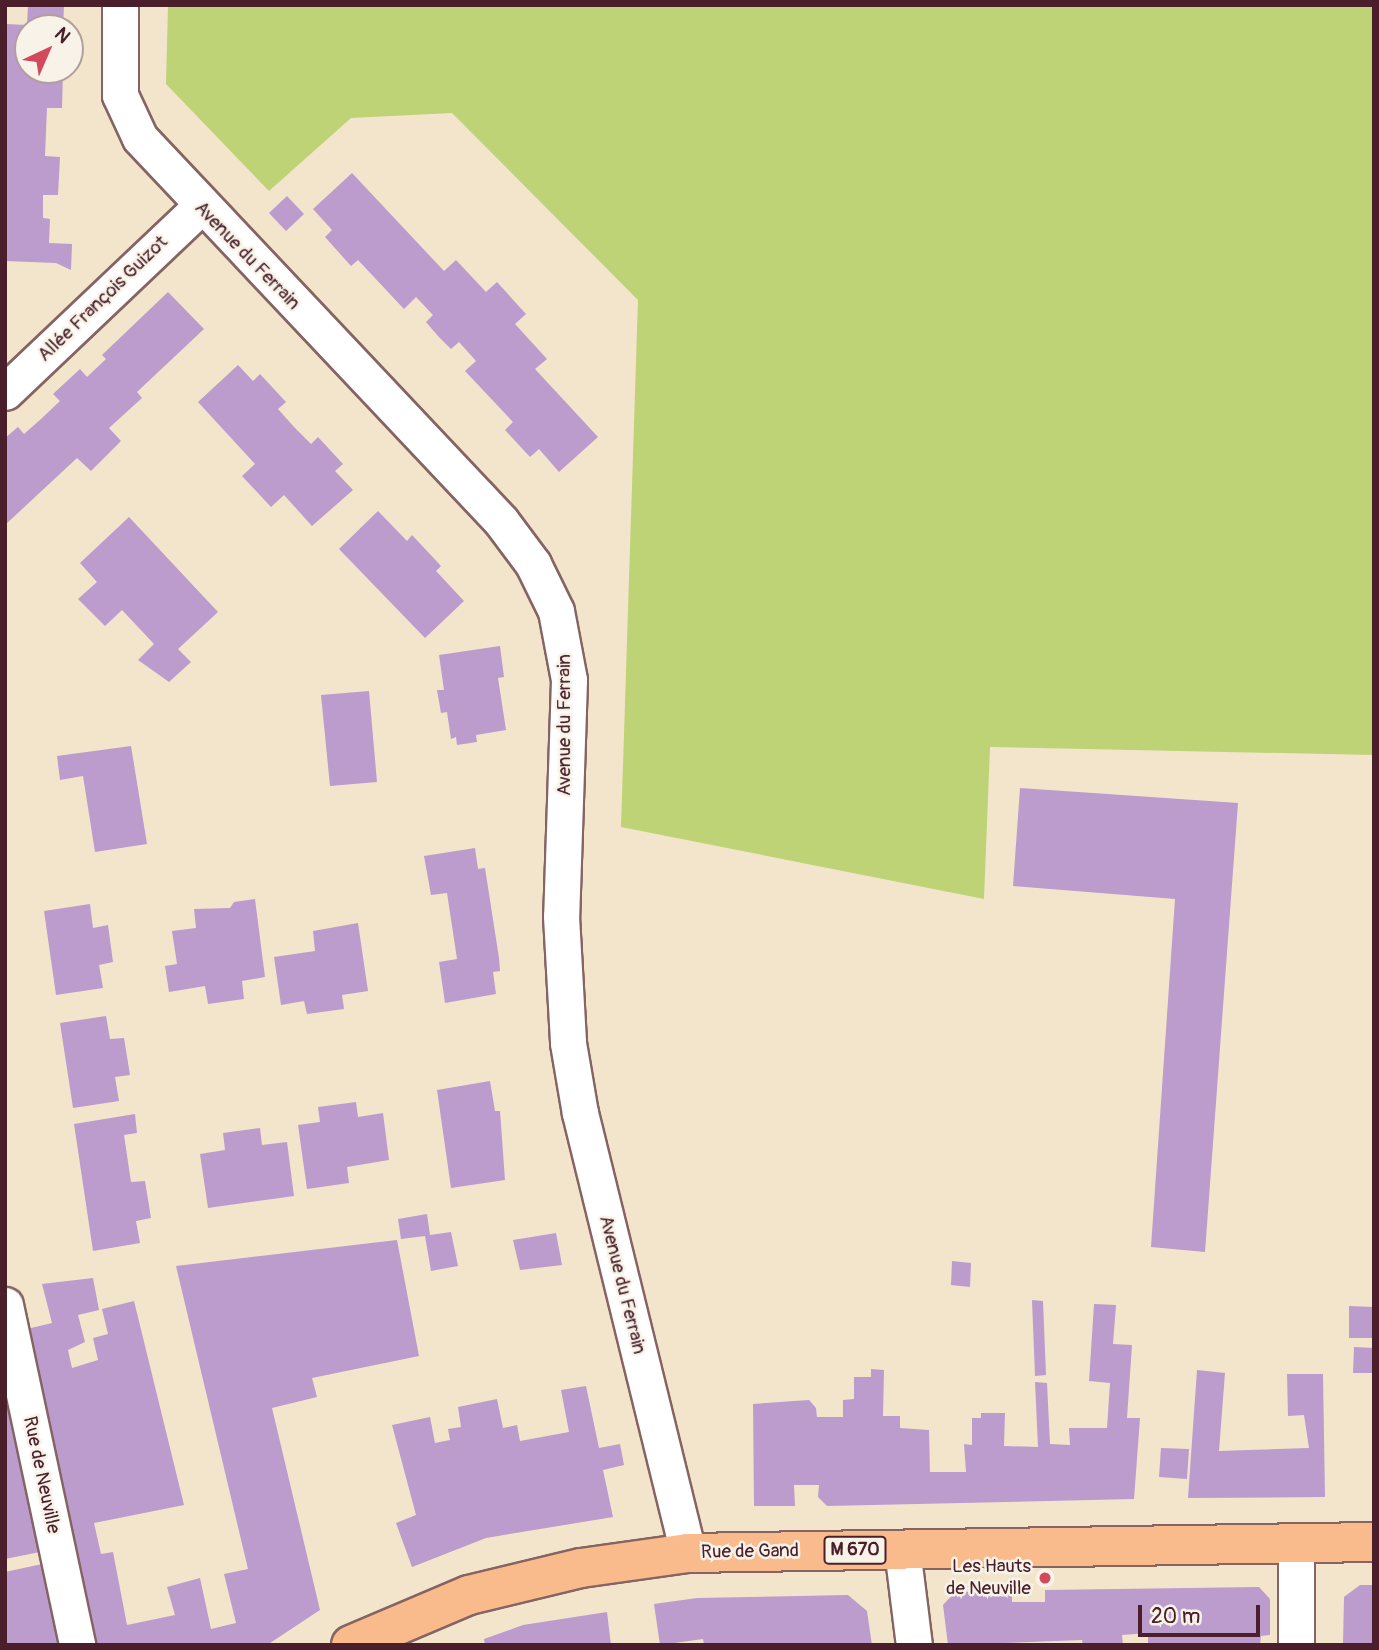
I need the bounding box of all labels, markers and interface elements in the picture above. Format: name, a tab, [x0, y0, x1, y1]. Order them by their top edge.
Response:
north arrow	[14, 14, 84, 84]
text: N	[49, 22, 75, 48]
street label: Avenue du Ferrain	[189, 197, 305, 315]
street label: Allée François Guizot	[33, 231, 173, 367]
street label: Avenue du Ferrain	[554, 654, 576, 796]
street label: Avenue du Ferrain	[594, 1213, 650, 1357]
street label: Rue de Neuville	[17, 1414, 65, 1536]
road number: M 670	[824, 1535, 886, 1564]
street label: Rue de Gand	[701, 1540, 799, 1564]
place label: Les Hauts de Neuville	[946, 1556, 1031, 1600]
marker: Les Hauts de Neuville	[1037, 1570, 1053, 1586]
scale bar	[1141, 1590, 1264, 1634]
text: 20 m	[1151, 1603, 1200, 1630]

